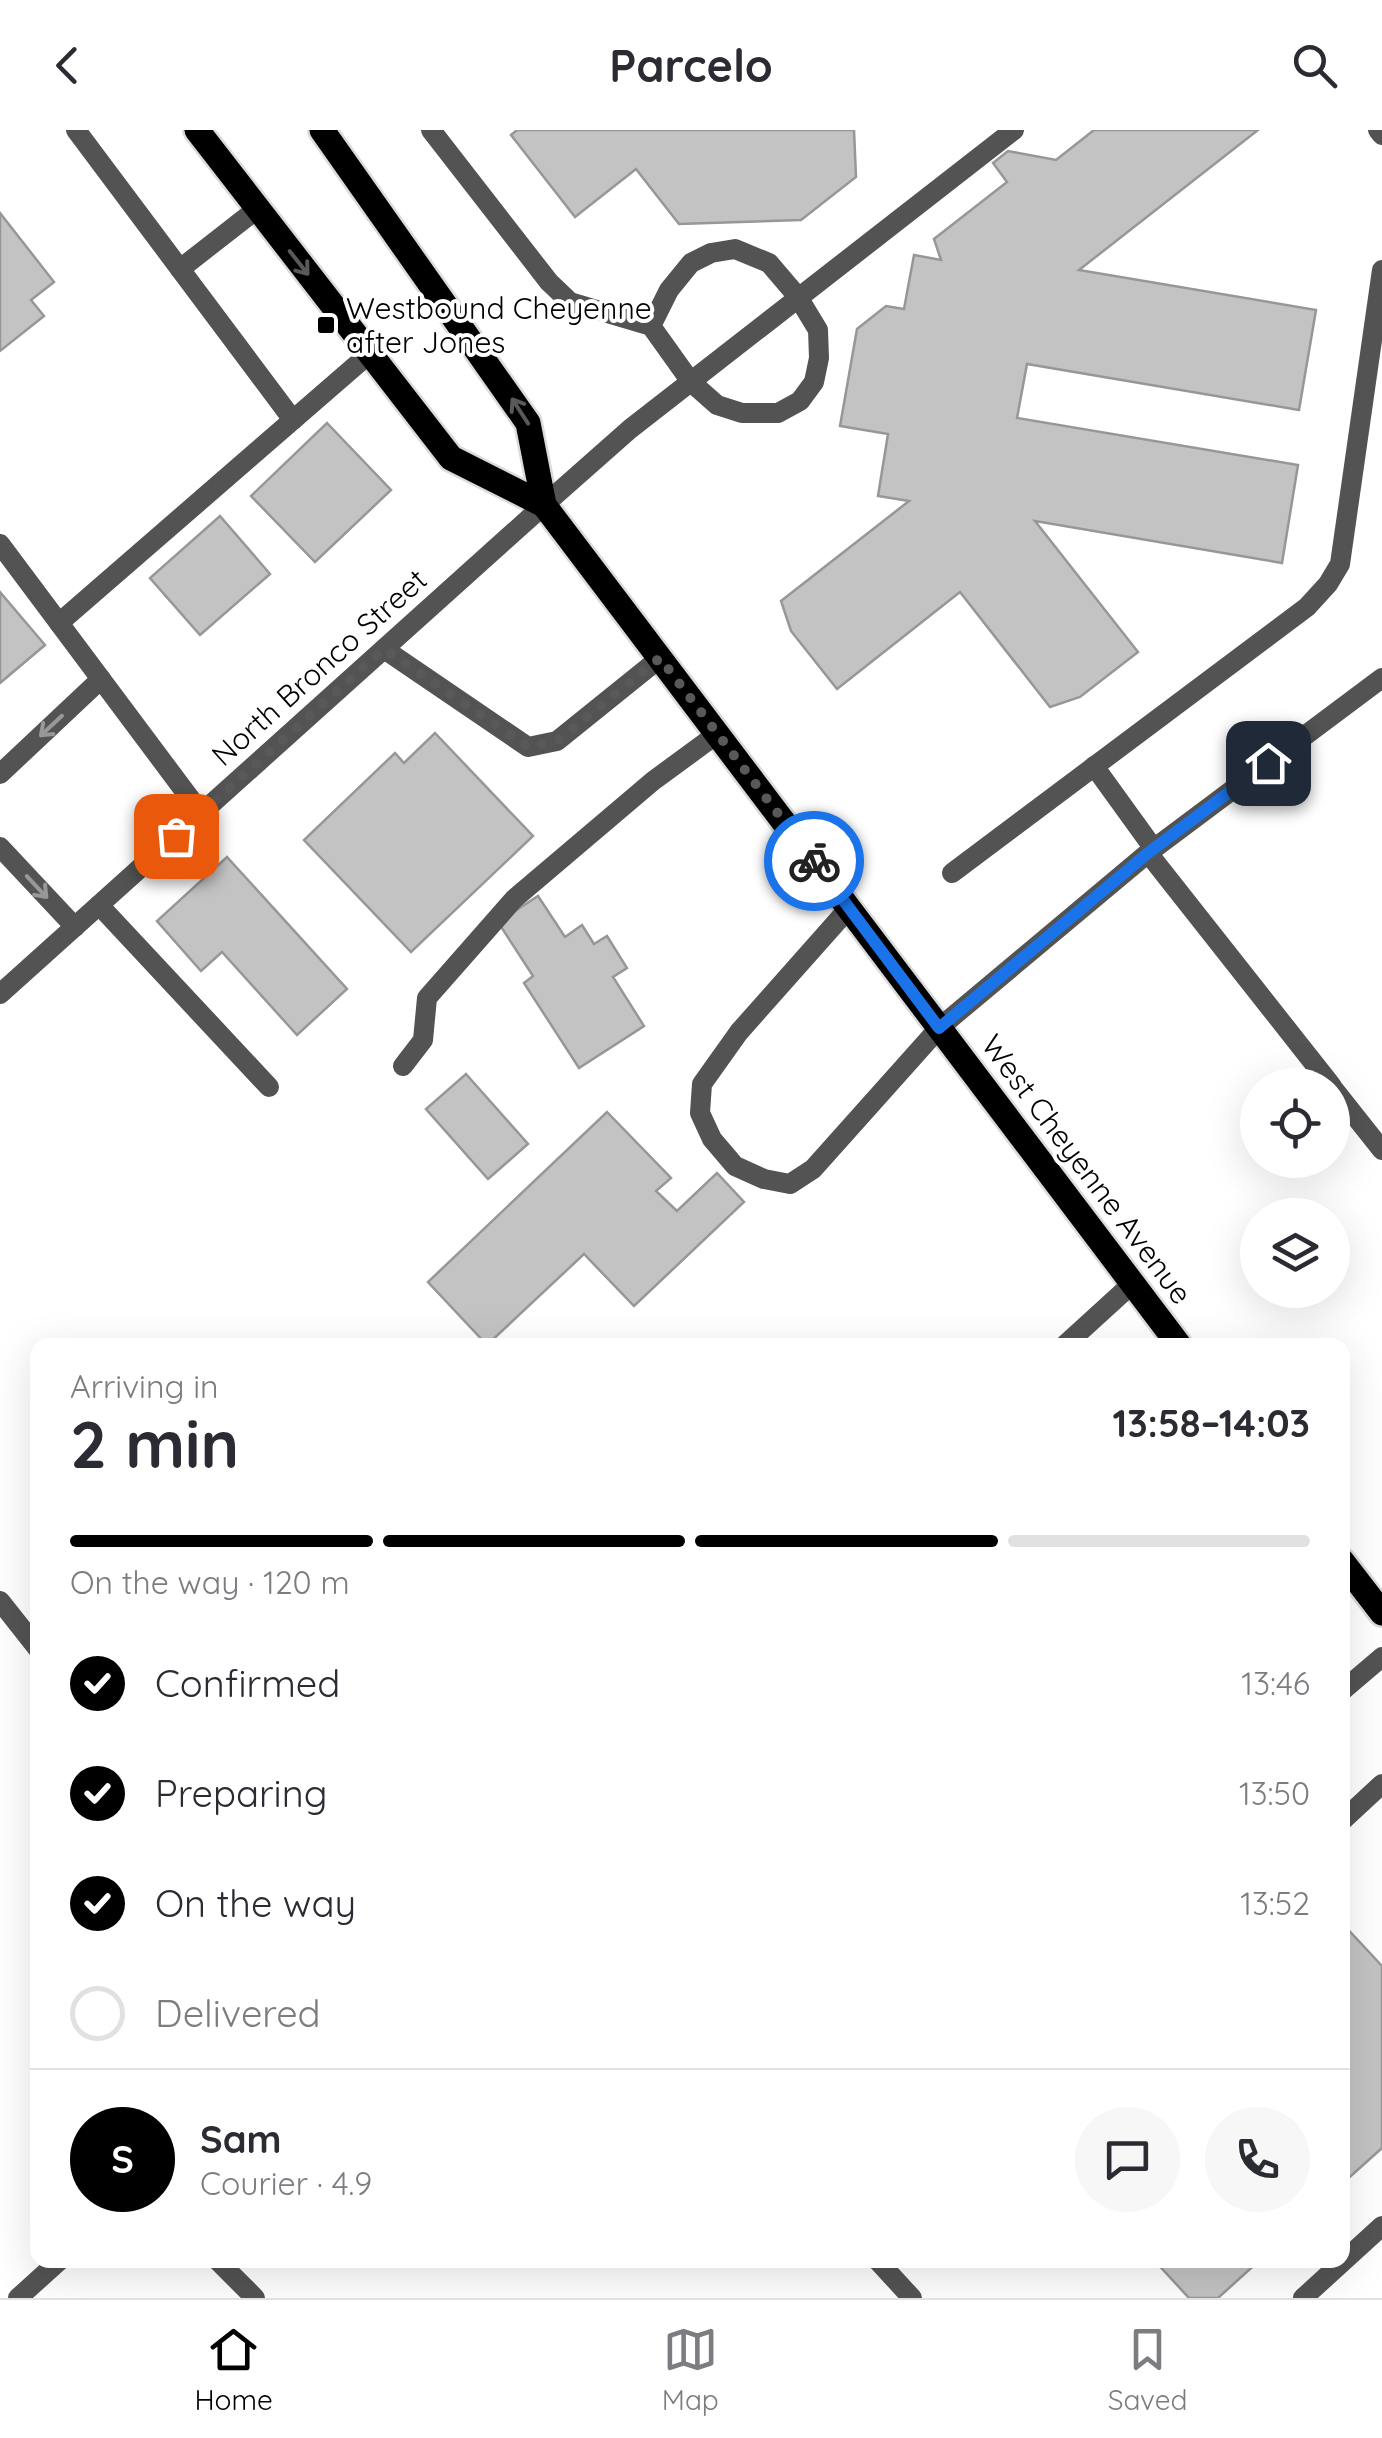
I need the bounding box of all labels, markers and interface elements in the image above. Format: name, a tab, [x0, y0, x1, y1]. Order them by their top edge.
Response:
text: Parcelo	[609, 37, 773, 93]
icon: back	[40, 38, 95, 93]
icon: search	[1287, 38, 1342, 93]
one-way arrow	[288, 249, 309, 276]
place label: Westbound Cheyenne after Jones	[346, 289, 652, 361]
marker: Westbound Cheyenne after Jones	[315, 314, 337, 336]
one-way arrow	[509, 398, 530, 426]
street label: North Bronco Street	[203, 560, 435, 774]
one-way arrow	[39, 714, 63, 738]
pin	[1226, 721, 1311, 806]
icon: home	[1241, 736, 1296, 791]
pin	[134, 794, 219, 879]
icon: bag	[149, 809, 204, 864]
courier	[764, 811, 864, 911]
icon: bike	[787, 834, 842, 889]
one-way arrow	[25, 874, 48, 899]
street label: West Cheyenne Avenue	[973, 1027, 1201, 1311]
map controls	[1240, 1068, 1350, 1308]
button: locate	[1240, 1068, 1350, 1178]
button: layers	[1240, 1198, 1350, 1308]
text: Arriving in	[70, 1366, 219, 1406]
text: 13:58–14:03	[1112, 1399, 1310, 1447]
text: 2 min	[70, 1403, 239, 1484]
text: On the way · 120 m	[70, 1562, 350, 1602]
icon: check	[70, 1656, 125, 1711]
text: Confirmed	[155, 1659, 340, 1707]
text: 13:46	[1241, 1663, 1310, 1703]
icon: check	[70, 1766, 125, 1821]
text: Preparing	[155, 1769, 327, 1817]
text: 13:50	[1239, 1773, 1310, 1813]
icon: check	[70, 1876, 125, 1931]
text: On the way	[155, 1879, 356, 1927]
text: 13:52	[1240, 1883, 1310, 1923]
text: Delivered	[155, 1989, 321, 2037]
button: chat	[1075, 2107, 1180, 2212]
button: phone	[1205, 2107, 1310, 2212]
text: Sam	[200, 2115, 282, 2163]
text: S	[111, 2135, 134, 2183]
text: Courier · 4.9	[200, 2163, 372, 2203]
tab: Home	[194, 2322, 273, 2417]
tab: Map	[662, 2322, 719, 2417]
tab: Saved	[1108, 2322, 1188, 2417]

